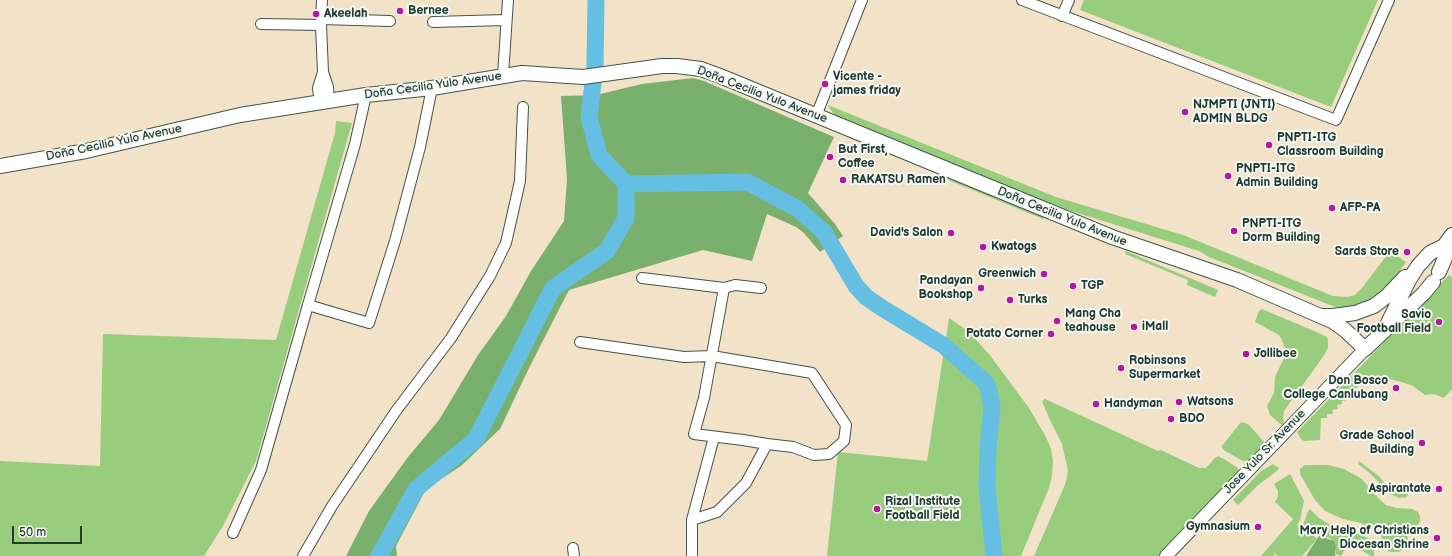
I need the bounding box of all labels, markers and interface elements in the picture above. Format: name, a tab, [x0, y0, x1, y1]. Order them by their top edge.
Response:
place label: Bernee	[408, 4, 449, 18]
marker: Bernee	[395, 6, 405, 16]
place label: Akeelah	[324, 7, 368, 21]
marker: Akeelah	[311, 9, 321, 19]
street label: Doña Cecilia Yulo Avenue	[695, 63, 829, 127]
street label: Doña Cecilia Yulo Avenue	[363, 69, 503, 103]
place label: Vicente - james friday	[833, 70, 901, 98]
marker: Vicente - james friday	[820, 79, 830, 89]
place label: NJMPTI (JNTI) ADMIN BLDG	[1193, 98, 1275, 126]
marker: NJMPTI (JNTI) ADMIN BLDG	[1180, 107, 1190, 117]
street label: Doña Cecilia Yulo Avenue	[45, 122, 183, 164]
place label: PNPTI-ITG Classroom Building	[1277, 131, 1383, 159]
marker: PNPTI-ITG Classroom Building	[1264, 140, 1274, 150]
place label: But First, Coffee	[838, 143, 888, 171]
marker: But First, Coffee	[825, 152, 835, 162]
place label: PNPTI-ITG Admin Building	[1236, 162, 1318, 190]
marker: PNPTI-ITG Admin Building	[1223, 171, 1233, 181]
place label: RAKATSU Ramen	[851, 173, 946, 187]
marker: RAKATSU Ramen	[838, 175, 848, 185]
street label: Doña Cecilia Yulo Avenue	[995, 184, 1129, 250]
place label: AFP-PA	[1340, 201, 1380, 215]
marker: AFP-PA	[1327, 203, 1337, 213]
place label: PNPTI-ITG Dorm Building	[1242, 217, 1320, 245]
place label: David's Salon	[870, 226, 943, 240]
marker: PNPTI-ITG Dorm Building	[1229, 226, 1239, 236]
marker: David's Salon	[946, 228, 956, 238]
place label: Kwatogs	[991, 240, 1037, 254]
marker: Kwatogs	[978, 242, 988, 252]
place label: Sards Store	[1335, 245, 1399, 259]
marker: Sards Store	[1402, 247, 1412, 257]
place label: Greenwich	[978, 267, 1036, 281]
marker: Greenwich	[1039, 269, 1049, 279]
place label: Pandayan Bookshop	[918, 274, 973, 302]
place label: TGP	[1081, 279, 1104, 293]
marker: TGP	[1068, 281, 1078, 291]
marker: Pandayan Bookshop	[976, 283, 986, 293]
place label: Turks	[1018, 293, 1047, 307]
marker: Turks	[1005, 295, 1015, 305]
place label: Mang Cha teahouse	[1065, 307, 1121, 335]
place label: Savio Football Field	[1356, 308, 1431, 336]
marker: Mang Cha teahouse	[1052, 316, 1062, 326]
marker: Savio Football Field	[1434, 317, 1444, 327]
place label: iMall	[1142, 320, 1168, 334]
marker: iMall	[1129, 322, 1139, 332]
place label: Potato Corner	[966, 327, 1043, 341]
marker: Potato Corner	[1046, 329, 1056, 339]
place label: Jollibee	[1254, 347, 1297, 361]
marker: Jollibee	[1241, 349, 1251, 359]
place label: Robinsons Supermarket	[1129, 354, 1200, 382]
marker: Robinsons Supermarket	[1116, 363, 1126, 373]
place label: Don Bosco College Canlubang	[1283, 374, 1388, 402]
marker: Don Bosco College Canlubang	[1391, 383, 1401, 393]
place label: Watsons	[1187, 395, 1234, 409]
place label: Handyman	[1104, 397, 1163, 411]
marker: Watsons	[1174, 397, 1184, 407]
marker: Handyman	[1091, 399, 1101, 409]
street label: Jose Yulo Sr. Avenue	[1221, 407, 1309, 497]
place label: BDO	[1179, 412, 1205, 426]
marker: BDO	[1166, 414, 1176, 424]
place label: Grade School Building	[1340, 429, 1414, 457]
marker: Grade School Building	[1417, 438, 1427, 448]
place label: Aspirantate	[1369, 482, 1431, 496]
marker: Aspirantate	[1434, 484, 1444, 494]
place label: Rizal Institute Football Field	[885, 495, 960, 523]
marker: Rizal Institute Football Field	[872, 504, 882, 514]
scale bar	[14, 518, 84, 544]
place label: Gymnasium	[1186, 520, 1250, 534]
marker: Gymnasium	[1253, 522, 1263, 532]
place label: Mary Help of Christians Diocesan Shrine	[1300, 524, 1429, 552]
text: 50 m	[19, 525, 46, 540]
marker: Mary Help of Christians Diocesan Shrine	[1432, 533, 1442, 543]

